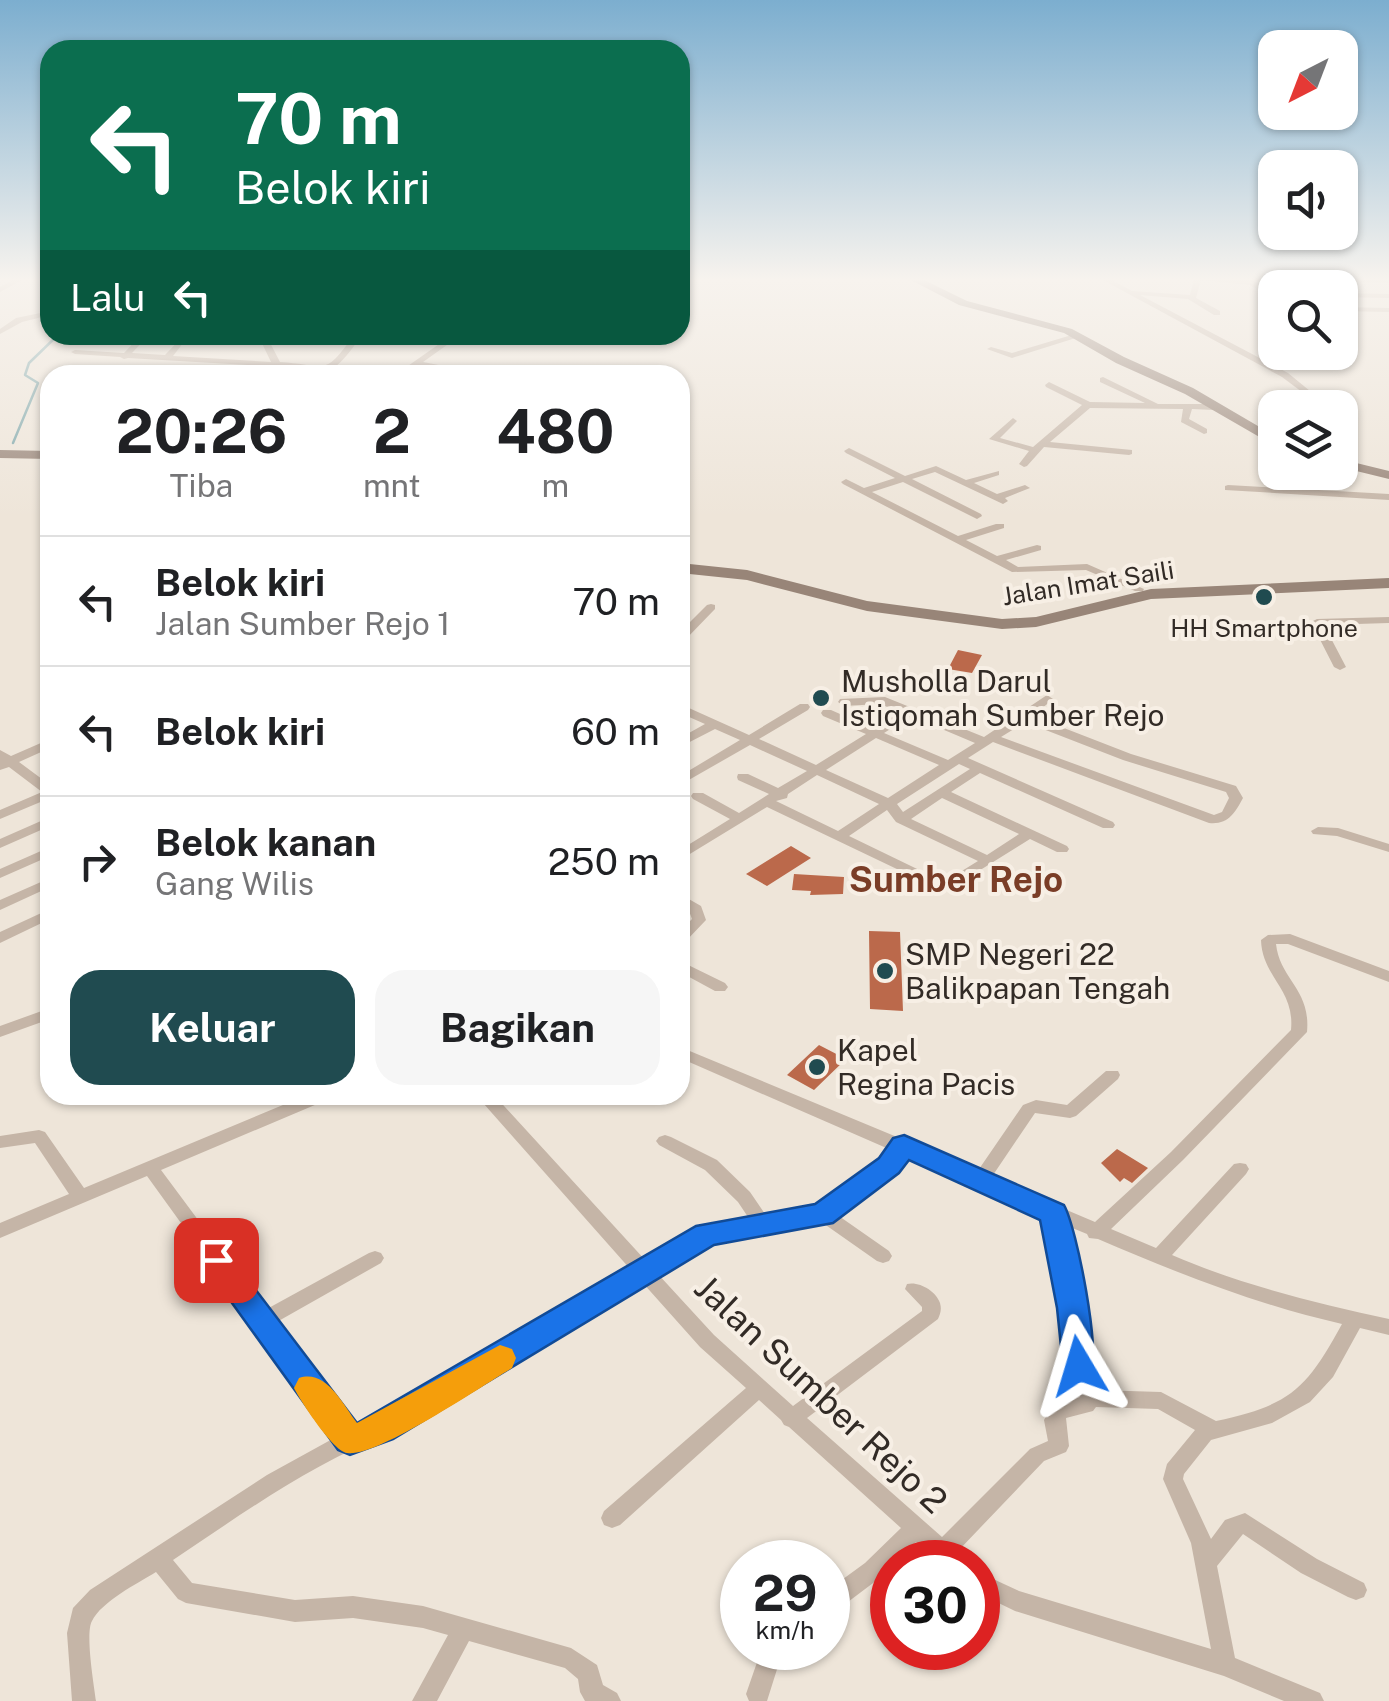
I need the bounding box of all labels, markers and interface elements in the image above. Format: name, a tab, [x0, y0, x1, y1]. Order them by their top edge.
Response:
north arrow	[1258, 30, 1358, 130]
map controls	[1258, 30, 1358, 490]
text: 70 m	[235, 77, 402, 160]
icon: left	[70, 80, 200, 210]
button: sound	[1258, 150, 1358, 250]
text: Belok kiri	[235, 161, 430, 214]
icon: left	[165, 270, 220, 325]
button: search	[1258, 270, 1358, 370]
text: Lalu	[70, 275, 145, 320]
button: layers	[1258, 390, 1358, 490]
text: 20:26	[116, 396, 287, 467]
text: 2	[373, 396, 411, 467]
text: 480	[496, 396, 614, 467]
text: Tiba	[170, 467, 233, 504]
text: mnt	[363, 467, 421, 504]
text: m	[542, 467, 569, 504]
street label: Jalan Imat Saili	[1000, 555, 1176, 611]
text: Belok kiri	[155, 560, 325, 605]
icon: left	[70, 574, 125, 629]
text: 70 m	[573, 579, 660, 624]
marker: HH Smartphone	[1253, 586, 1275, 608]
text: Jalan Sumber Rejo 1	[155, 605, 450, 642]
place label: HH Smartphone	[1170, 613, 1358, 643]
place label: Musholla Darul Istiqomah Sumber Rejo	[841, 663, 1165, 733]
marker: Musholla Darul Istiqomah Sumber Rejo	[810, 687, 832, 709]
icon: left	[70, 704, 125, 759]
text: Belok kiri	[155, 709, 325, 754]
text: 60 m	[571, 709, 660, 754]
text: Belok kanan	[155, 820, 376, 865]
icon: right	[70, 834, 125, 889]
text: 250 m	[548, 839, 660, 884]
district label: Sumber Rejo	[849, 859, 1063, 900]
text: Gang Wilis	[155, 865, 314, 902]
place label: SMP Negeri 22 Balikpapan Tengah	[905, 936, 1170, 1006]
marker: SMP Negeri 22 Balikpapan Tengah	[874, 960, 896, 982]
button: Keluar	[70, 970, 355, 1085]
button: Bagikan	[375, 970, 660, 1085]
place label: Kapel Regina Pacis	[837, 1032, 1015, 1102]
marker: Kapel Regina Pacis	[806, 1056, 828, 1078]
pin	[174, 1218, 259, 1303]
icon: arrive	[189, 1233, 244, 1288]
street label: Jalan Sumber Rejo 2	[686, 1267, 956, 1521]
position arrow	[1027, 1314, 1131, 1418]
speed limit sign: 30	[870, 1540, 1000, 1670]
text: 29	[753, 1563, 817, 1622]
text: km/h	[756, 1615, 814, 1645]

